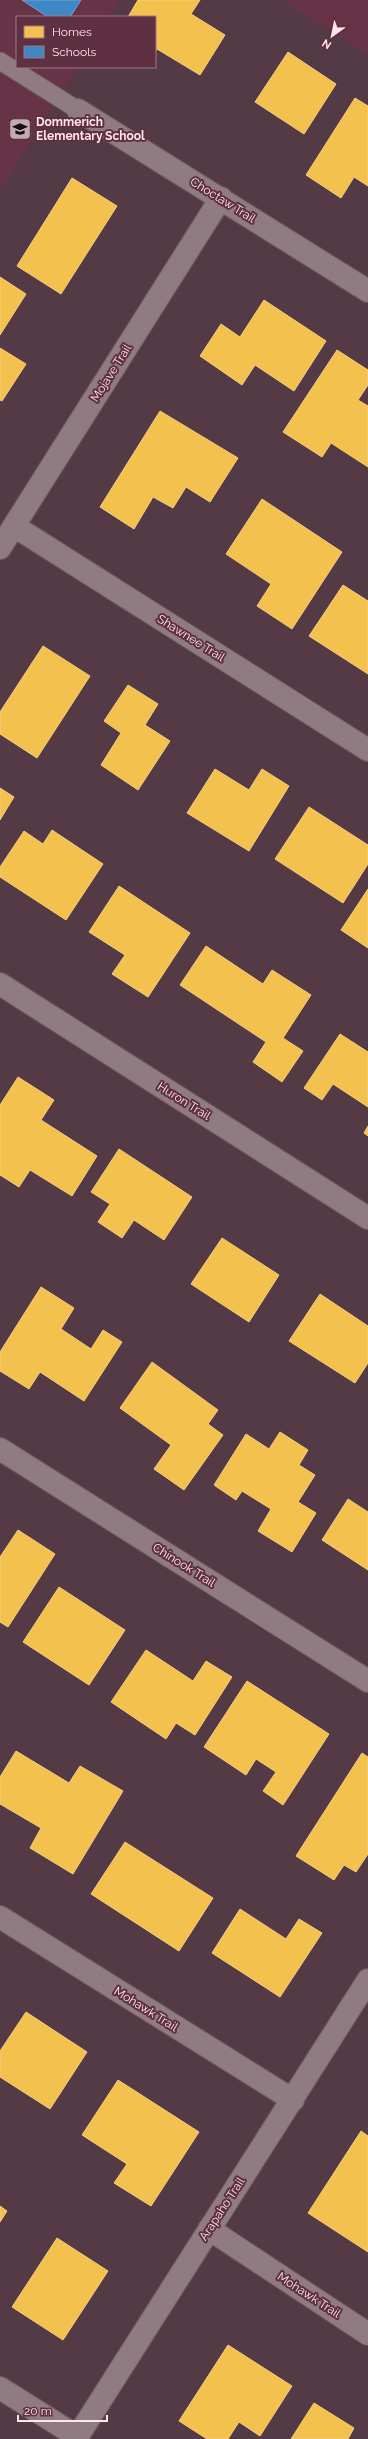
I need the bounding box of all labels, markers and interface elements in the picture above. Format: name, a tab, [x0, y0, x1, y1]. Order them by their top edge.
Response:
legend	[16, 16, 156, 68]
north arrow	[312, 16, 352, 56]
text: Homes	[52, 25, 92, 39]
text: N	[320, 36, 334, 52]
text: Schools	[52, 45, 96, 59]
place label: Dommerich Elementary School	[36, 115, 145, 143]
school or university icon: Dommerich Elementary School	[7, 116, 33, 142]
street label: Choctaw Trail	[188, 174, 259, 226]
street label: Mojave Trail	[88, 341, 135, 404]
street label: Shawnee Trail	[155, 612, 228, 665]
street label: Huron Trail	[155, 1079, 214, 1123]
street label: Chinook Trail	[150, 1540, 218, 1590]
street label: Mohawk Trail	[112, 1984, 181, 2035]
street label: Arapaho Trail	[196, 2174, 248, 2243]
street label: Mohawk Trail	[275, 2269, 344, 2321]
scale bar	[18, 2397, 107, 2423]
text: 20 m	[24, 2404, 52, 2418]

